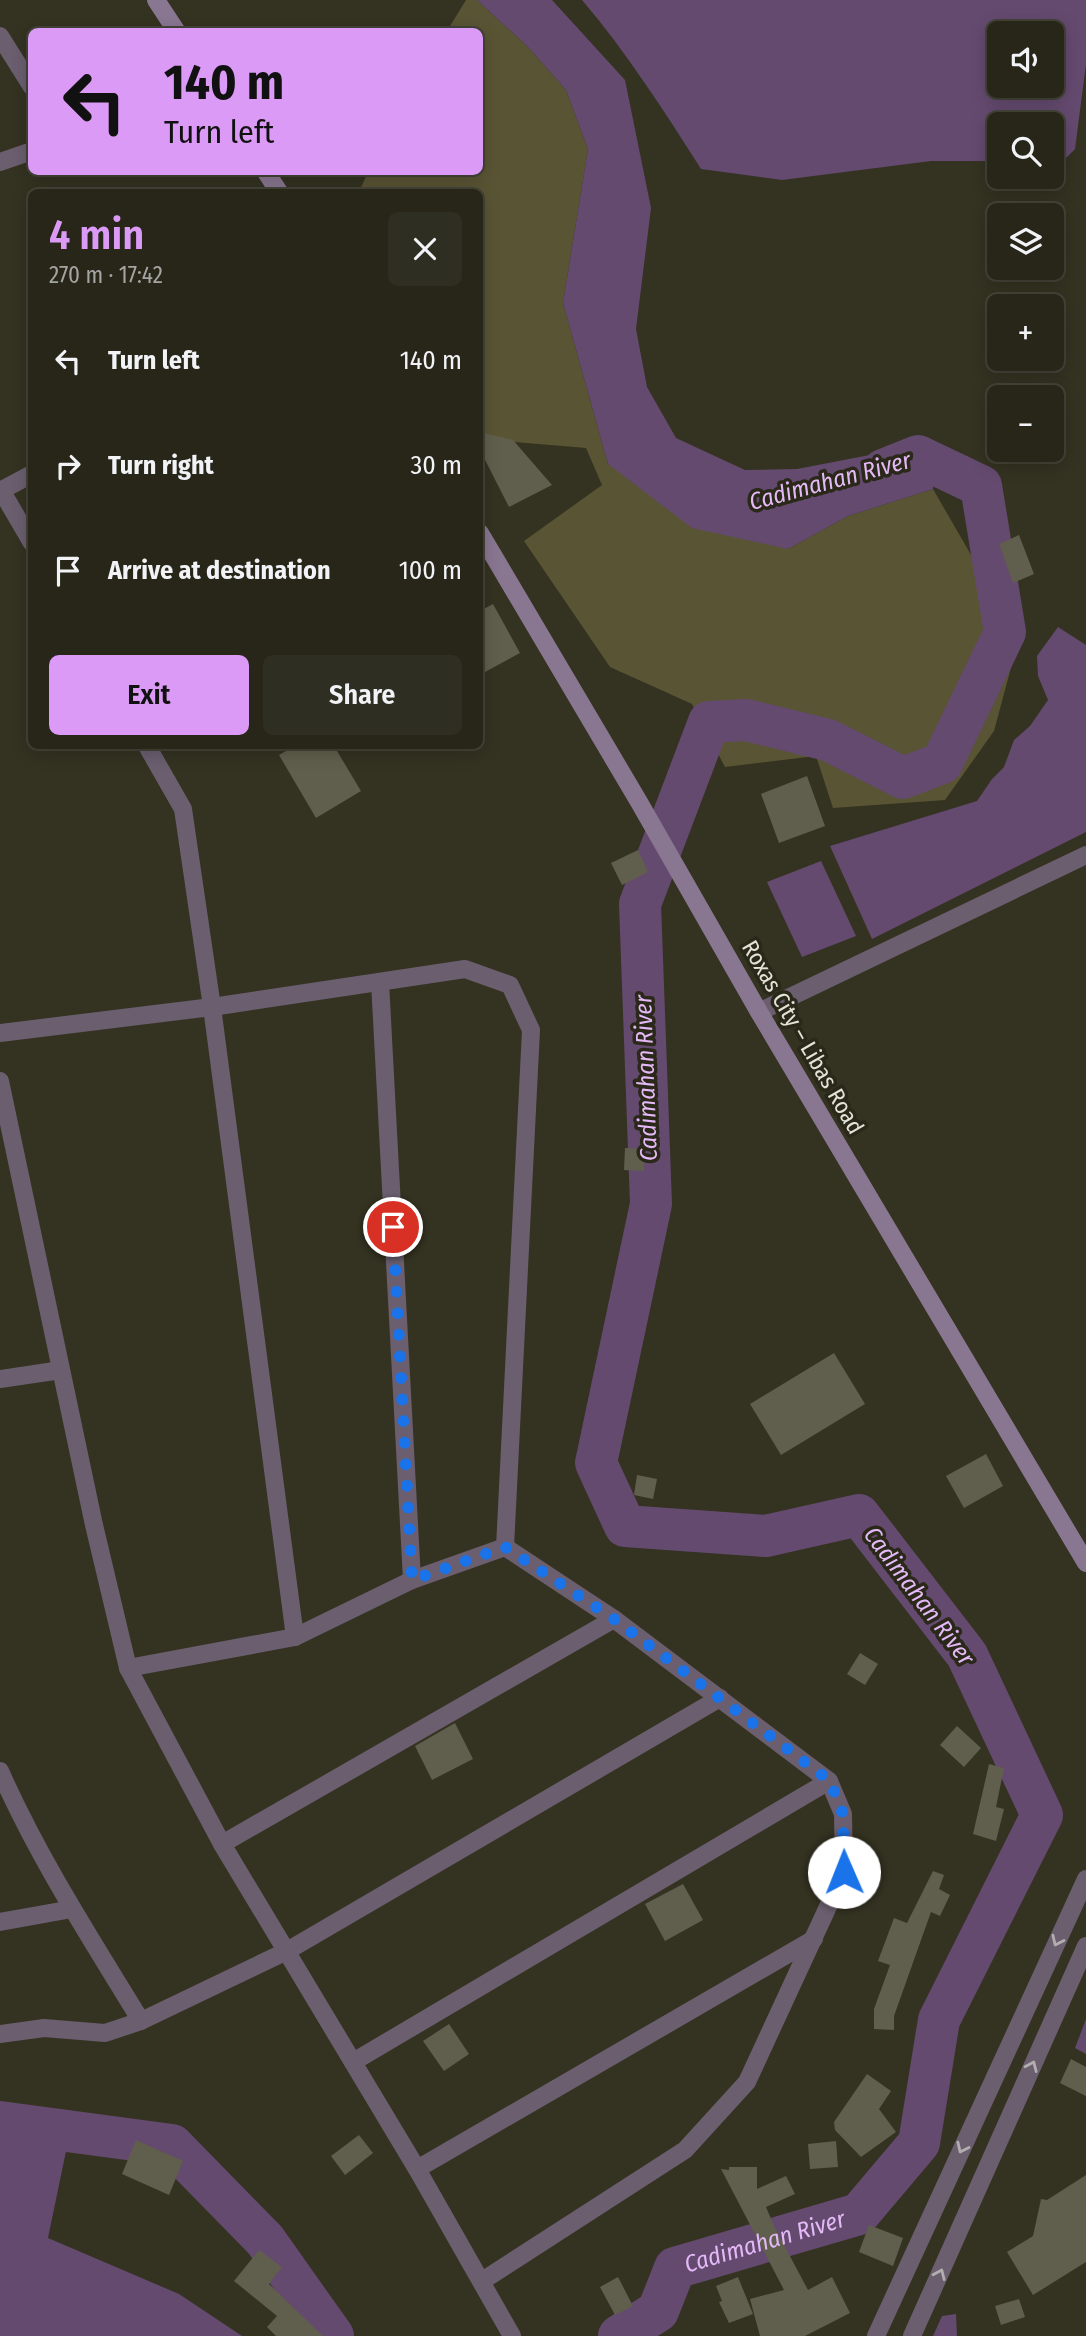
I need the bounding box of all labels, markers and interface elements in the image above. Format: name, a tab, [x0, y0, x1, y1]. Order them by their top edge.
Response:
map controls	[987, 21, 1064, 462]
button: sound	[987, 21, 1064, 98]
text: 140 m	[164, 53, 284, 112]
icon: left	[49, 56, 140, 147]
button: search	[987, 112, 1064, 189]
text: Turn left	[164, 113, 274, 151]
button: layers	[987, 203, 1064, 280]
text: 4 min	[49, 210, 144, 260]
button: close	[388, 212, 462, 286]
text: 270 m · 17:42	[49, 261, 163, 289]
button: +	[987, 294, 1064, 371]
icon: left	[49, 342, 87, 380]
text: Turn left	[108, 345, 200, 376]
text: 140 m	[400, 345, 462, 376]
button: −	[987, 385, 1064, 462]
water label: Cadimahan River	[746, 446, 914, 516]
icon: right	[49, 447, 87, 485]
text: Turn right	[108, 450, 214, 481]
text: 30 m	[411, 450, 462, 481]
icon: arrive	[49, 552, 87, 590]
text: Arrive at destination	[108, 555, 331, 586]
text: 100 m	[399, 555, 462, 586]
button: Exit	[49, 655, 249, 735]
button: Share	[263, 655, 462, 735]
street label: Roxas City – Libas Road	[736, 935, 870, 1139]
water label: Cadimahan River	[629, 994, 663, 1161]
pin	[363, 1197, 423, 1257]
icon: arrive	[374, 1208, 412, 1246]
water label: Cadimahan River	[858, 1521, 981, 1671]
position arrow	[807, 1835, 881, 1909]
one-way arrow	[1052, 1934, 1066, 1946]
one-way arrow	[1024, 2061, 1038, 2073]
one-way arrow	[957, 2141, 971, 2153]
water label: Cadimahan River	[681, 2205, 849, 2279]
one-way arrow	[932, 2268, 946, 2281]

